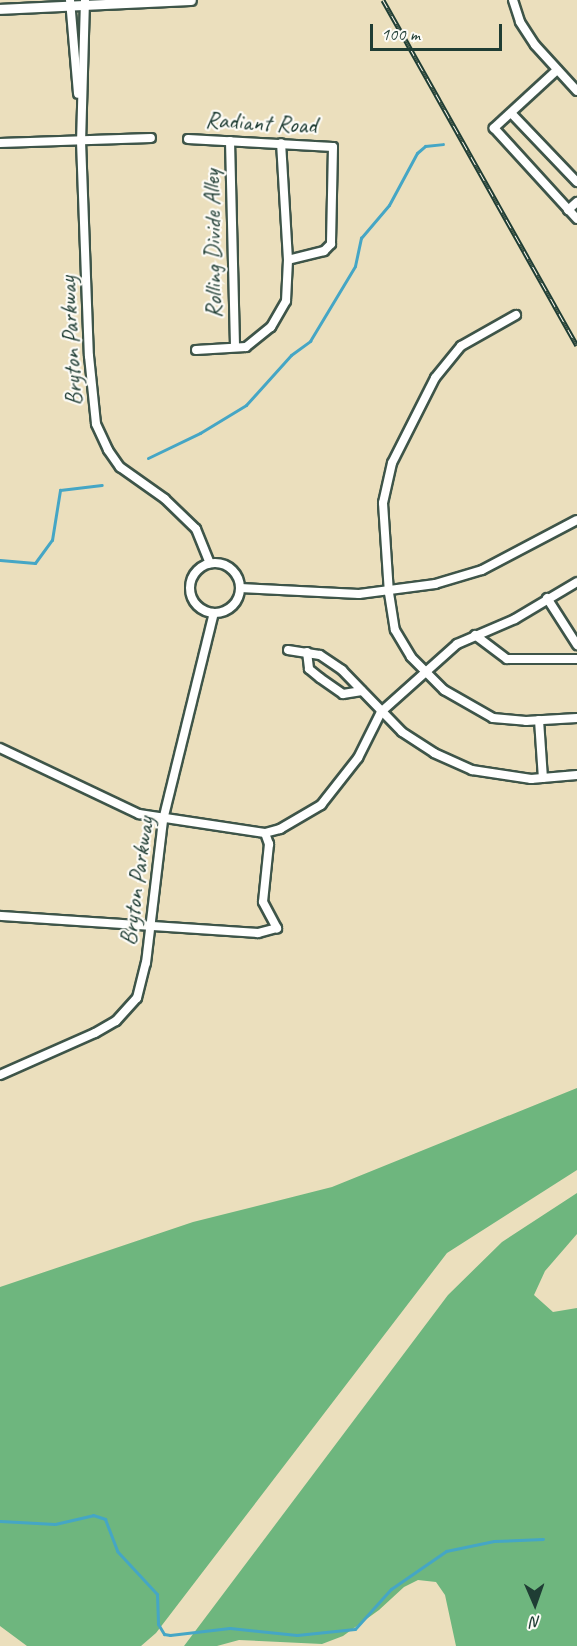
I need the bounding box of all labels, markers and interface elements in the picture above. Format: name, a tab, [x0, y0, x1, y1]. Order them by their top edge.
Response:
scale bar	[373, 12, 505, 50]
text: 100 m	[381, 23, 420, 45]
street label: Radiant Road	[205, 106, 317, 140]
street label: Rolling Divide Alley	[197, 169, 229, 319]
street label: Bryton Parkway	[53, 275, 89, 407]
street label: Bryton Parkway	[114, 814, 160, 948]
north arrow	[505, 1574, 565, 1634]
text: N	[530, 1612, 541, 1632]

